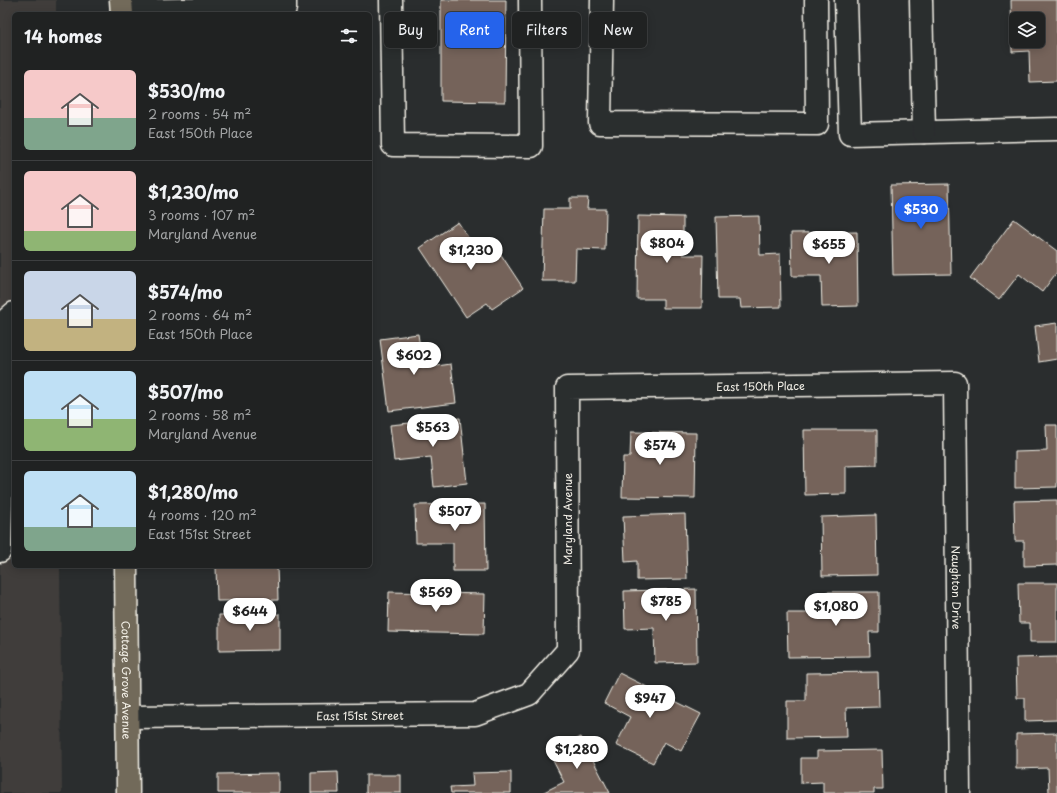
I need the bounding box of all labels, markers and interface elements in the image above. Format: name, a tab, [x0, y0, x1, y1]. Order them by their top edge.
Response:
chip: Buy	[384, 12, 437, 48]
chip: Rent	[445, 12, 504, 48]
chip: Filters	[512, 12, 581, 48]
chip: New	[589, 12, 647, 48]
map controls	[1009, 12, 1045, 48]
button: layers	[1009, 12, 1045, 48]
text: 14 homes	[24, 23, 102, 49]
icon: filters	[338, 25, 360, 47]
text: $530/mo	[148, 78, 225, 104]
icon: home	[56, 86, 104, 134]
text: 2 rooms · 54 m²	[148, 104, 251, 123]
text: East 150th Place	[148, 123, 253, 142]
text: $1,230/mo	[148, 179, 239, 205]
icon: home	[56, 187, 104, 235]
pin: $530	[897, 196, 945, 230]
text: $530	[904, 199, 938, 218]
text: 3 rooms · 107 m²	[148, 205, 255, 224]
text: Maryland Avenue	[148, 224, 257, 243]
pin: $804	[643, 230, 691, 264]
pin: $655	[805, 231, 853, 265]
text: $804	[650, 233, 684, 252]
text: $655	[812, 234, 846, 253]
pin: $1,230	[438, 237, 504, 271]
text: $1,230	[449, 240, 493, 259]
text: $574/mo	[148, 279, 223, 305]
icon: home	[56, 287, 104, 335]
text: 2 rooms · 64 m²	[148, 305, 252, 324]
text: East 150th Place	[148, 324, 253, 343]
pin: $602	[390, 342, 438, 376]
text: $602	[396, 345, 432, 364]
street label: East 150th Place	[716, 376, 805, 395]
text: $507/mo	[148, 379, 223, 405]
icon: home	[56, 387, 104, 435]
text: 2 rooms · 58 m²	[148, 405, 251, 424]
pin: $563	[409, 414, 457, 448]
text: $563	[416, 417, 450, 436]
text: Maryland Avenue	[148, 424, 257, 443]
pin: $574	[636, 432, 684, 466]
text: $574	[644, 435, 676, 454]
street label: Maryland Avenue	[559, 473, 576, 565]
text: $1,280/mo	[148, 479, 238, 505]
icon: home	[56, 487, 104, 535]
pin: $507	[431, 498, 479, 532]
text: $507	[438, 501, 472, 520]
text: 4 rooms · 120 m²	[148, 505, 257, 524]
text: East 151st Street	[148, 524, 251, 543]
street label: Naughton Drive	[948, 545, 966, 630]
pin: $569	[412, 579, 460, 613]
text: $569	[419, 582, 453, 601]
pin: $785	[642, 588, 690, 622]
text: $785	[650, 591, 682, 610]
pin: $1,080	[803, 593, 869, 627]
text: $1,080	[814, 596, 858, 615]
pin: $644	[226, 598, 274, 632]
text: $644	[232, 601, 268, 620]
street label: Cottage Grove Avenue	[118, 621, 136, 739]
pin: $947	[626, 685, 674, 719]
text: $947	[634, 688, 666, 707]
street label: East 151st Street	[316, 706, 404, 724]
pin: $1,280	[544, 736, 610, 770]
text: $1,280	[555, 739, 599, 758]

